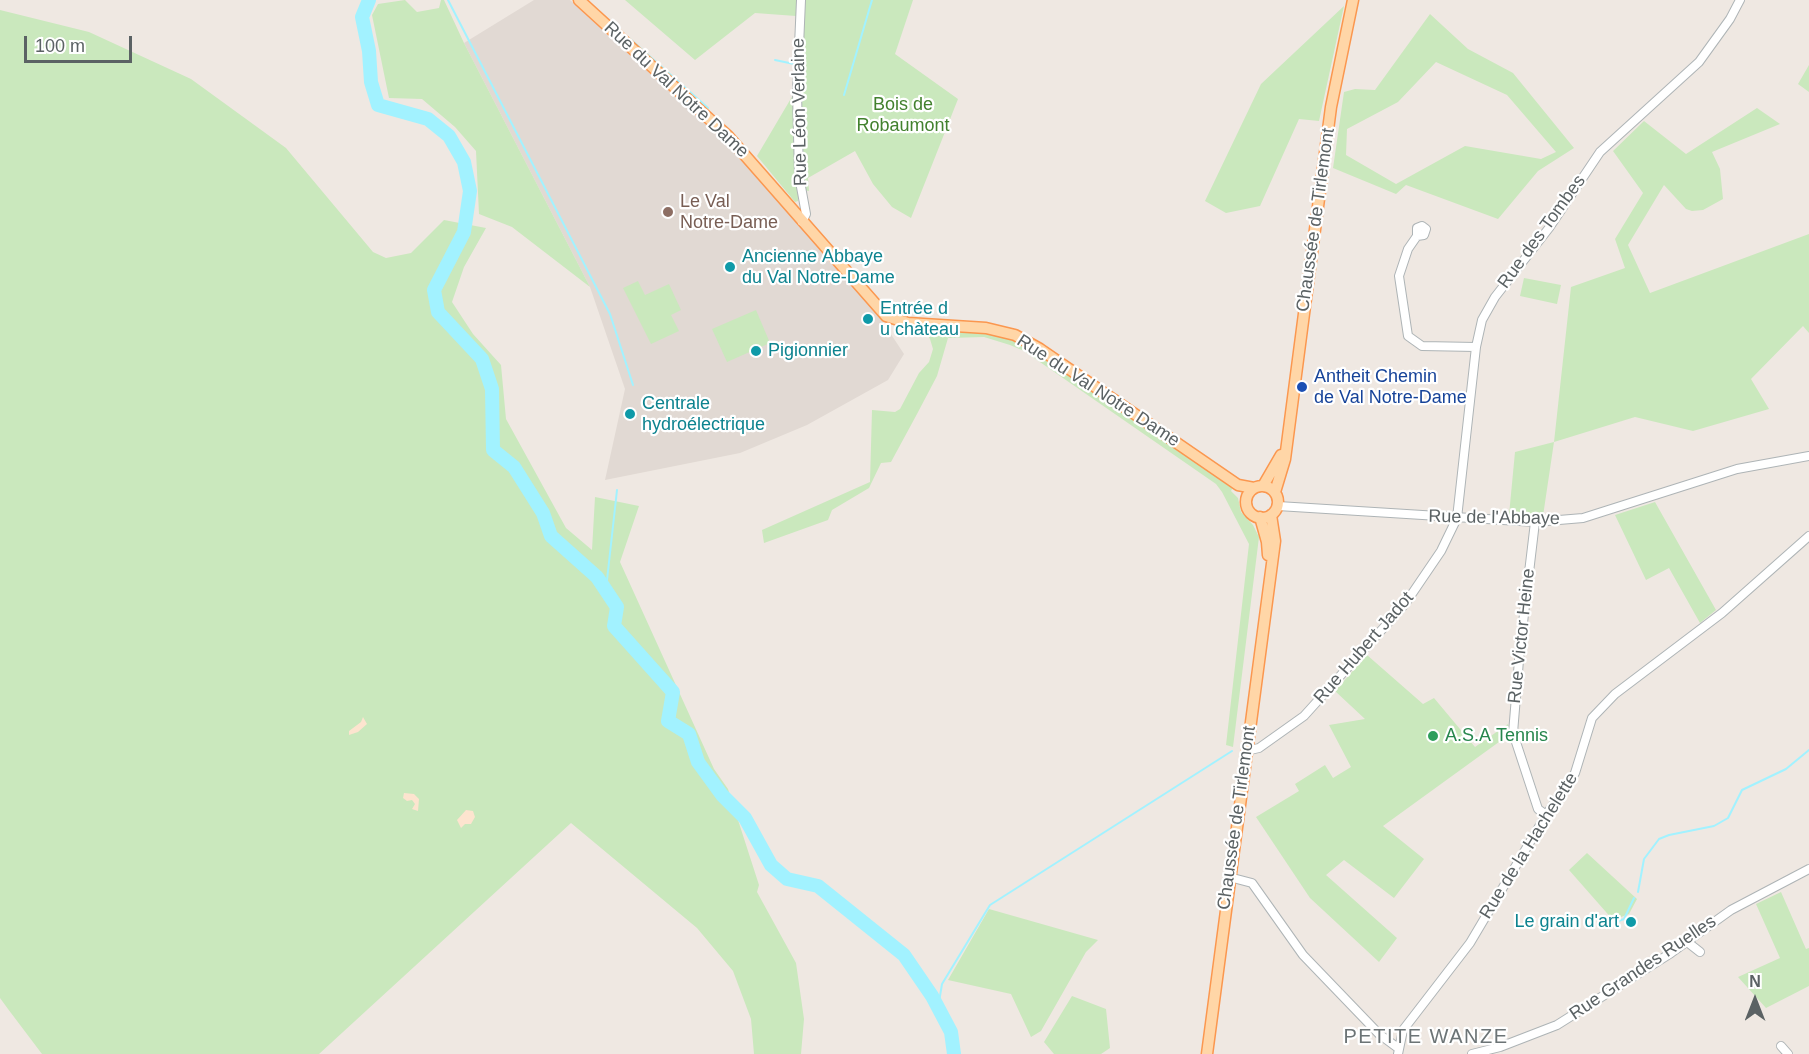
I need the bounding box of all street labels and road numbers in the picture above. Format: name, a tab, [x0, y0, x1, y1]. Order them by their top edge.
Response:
street label: Rue du Val Notre Dame	[599, 17, 753, 163]
street label: Rue Léon Verlaine	[788, 38, 812, 186]
street label: Chaussée de Tirlemont	[1292, 127, 1340, 313]
street label: Rue des Tombes	[1494, 171, 1590, 293]
street label: Rue du Val Notre Dame	[1013, 330, 1183, 452]
street label: Rue de l'Abbaye	[1428, 506, 1560, 530]
street label: Rue Victor Heine	[1504, 567, 1540, 705]
street label: Rue Hubert Jadot	[1310, 588, 1418, 708]
street label: Chaussée de Tirlemont	[1213, 725, 1261, 911]
street label: Rue de la Hachelette	[1475, 769, 1583, 923]
street label: Rue Grandes Ruelles	[1566, 911, 1720, 1025]

